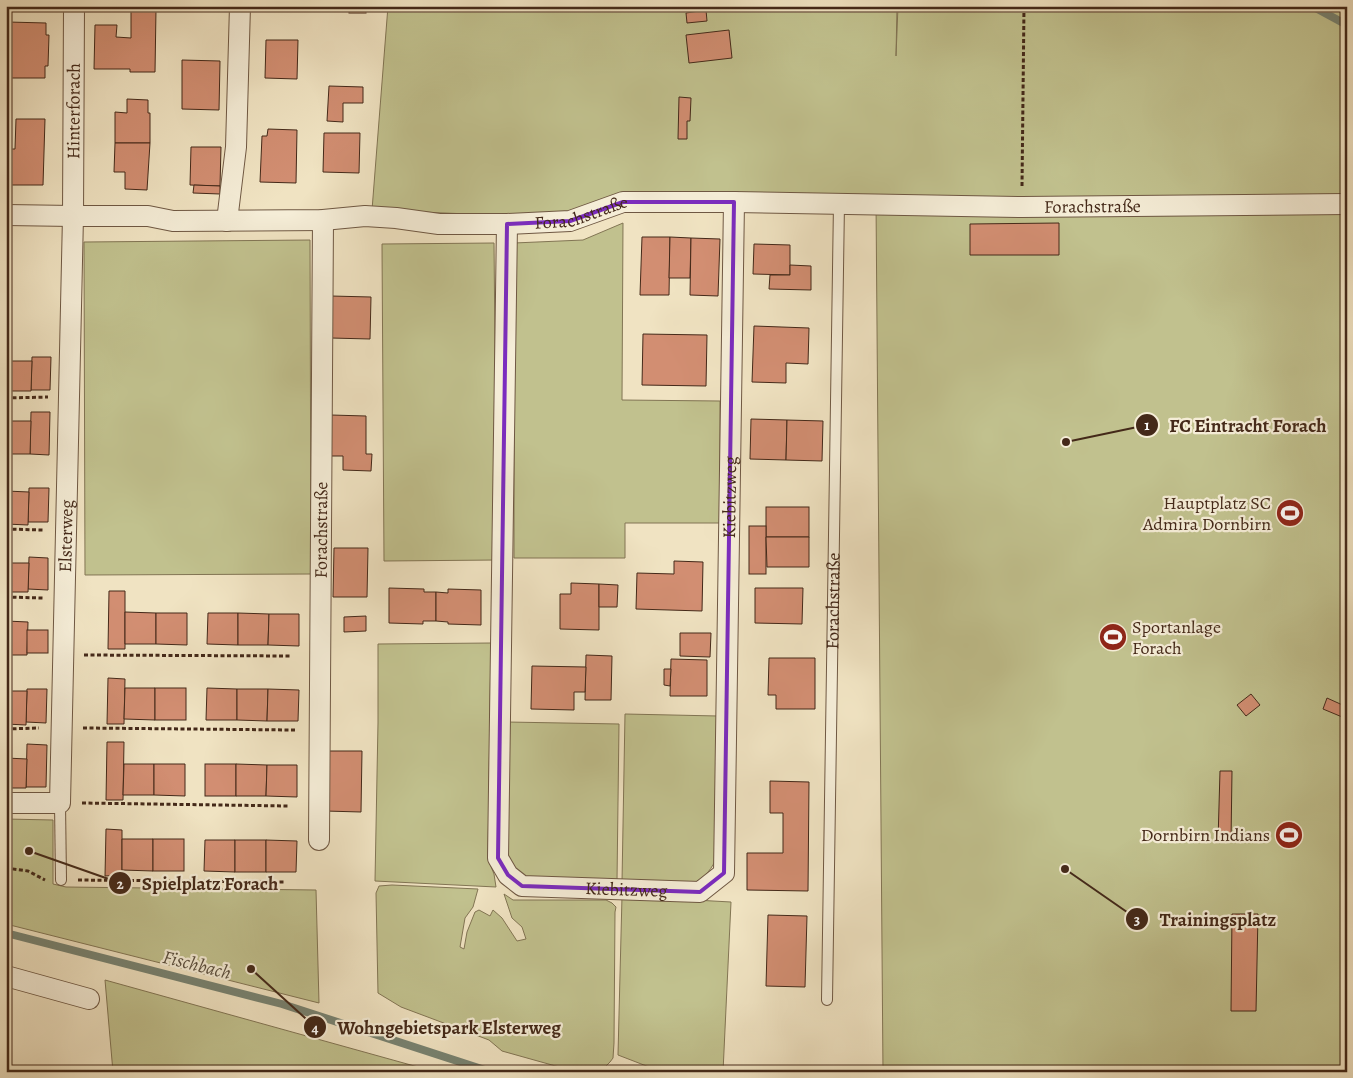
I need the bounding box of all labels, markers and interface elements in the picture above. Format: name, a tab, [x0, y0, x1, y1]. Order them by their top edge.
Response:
street label: Hinterforach	[61, 63, 86, 159]
street label: Forachstraße	[534, 190, 628, 235]
street label: Forachstraße	[1044, 194, 1141, 219]
callout: FC Eintracht Forach	[1134, 408, 1337, 442]
text: FC Eintracht Forach	[1169, 413, 1327, 439]
text: 1	[1144, 415, 1150, 435]
street label: Kiebitzweg	[717, 456, 742, 539]
street label: Forachstraße	[309, 482, 333, 578]
place label: Hauptplatz SC Admira Dornbirn	[1142, 491, 1271, 536]
sports icon: Hauptplatz SC Admira Dornbirn	[1275, 498, 1305, 528]
street label: Elsterweg	[53, 499, 79, 573]
street label: Forachstraße	[820, 552, 846, 650]
place label: Sportanlage Forach	[1132, 615, 1221, 660]
sports icon: Sportanlage Forach	[1098, 622, 1128, 652]
sports icon: Dornbirn Indians	[1274, 820, 1304, 850]
place label: Dornbirn Indians	[1141, 823, 1270, 847]
callout: Spielplatz Forach	[107, 866, 289, 900]
text: Spielplatz Forach	[142, 871, 278, 897]
text: 2	[116, 874, 124, 894]
street label: Kiebitzweg	[585, 876, 668, 903]
callout: Trainingsplatz	[1124, 902, 1286, 936]
text: Trainingsplatz	[1160, 907, 1277, 933]
text: 3	[1134, 910, 1140, 930]
water label: Fischbach	[160, 944, 234, 986]
callout: Wohngebietspark Elsterweg	[302, 1010, 571, 1044]
text: Wohngebietspark Elsterweg	[336, 1015, 561, 1041]
text: 4	[311, 1018, 319, 1038]

